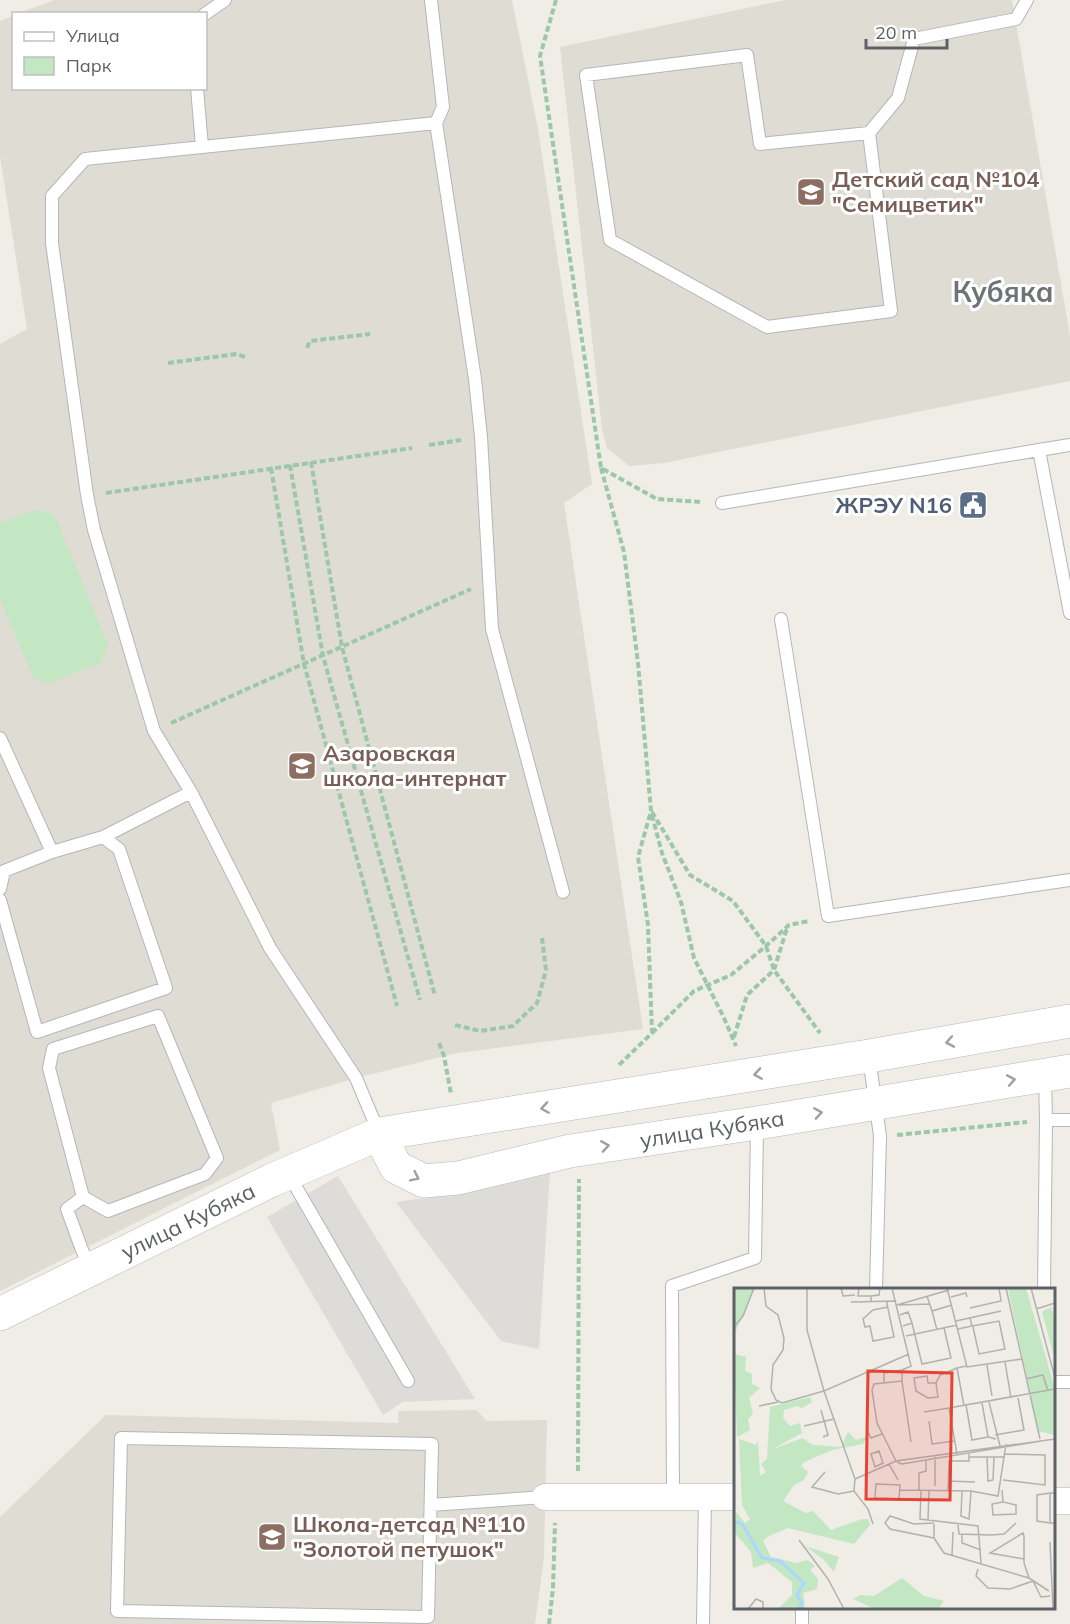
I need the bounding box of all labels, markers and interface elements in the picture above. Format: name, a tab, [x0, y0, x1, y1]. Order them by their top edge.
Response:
legend	[12, 12, 207, 90]
scale bar	[866, 12, 947, 50]
text: 20 m	[875, 21, 917, 44]
text: Улица	[65, 24, 120, 47]
text: Парк	[66, 54, 112, 77]
place label: Детский сад №104 "Семицветик"	[832, 165, 1039, 218]
school or university icon: Детский сад №104 "Семицветик"	[795, 176, 827, 208]
district label: Кубяка	[953, 274, 1053, 309]
public building icon: ЖРЭУ N16	[957, 489, 989, 521]
place label: ЖРЭУ N16	[836, 491, 952, 519]
place label: Азаровская школа-интернат	[323, 739, 507, 792]
school or university icon: Азаровская школа-интернат	[286, 750, 318, 782]
one-way arrow	[946, 1035, 956, 1048]
one-way arrow	[753, 1067, 762, 1079]
one-way arrow	[1006, 1075, 1015, 1087]
one-way arrow	[540, 1101, 549, 1113]
street label: улица Кубяка	[638, 1104, 786, 1154]
one-way arrow	[814, 1107, 823, 1119]
one-way arrow	[600, 1140, 609, 1152]
one-way arrow	[408, 1169, 419, 1181]
street label: улица Кубяка	[116, 1176, 260, 1266]
inset map	[734, 1288, 1055, 1609]
place label: Школа-детсад №110 "Золотой петушок"	[293, 1510, 526, 1563]
school or university icon: Школа-детсад №110 "Золотой петушок"	[256, 1521, 288, 1553]

